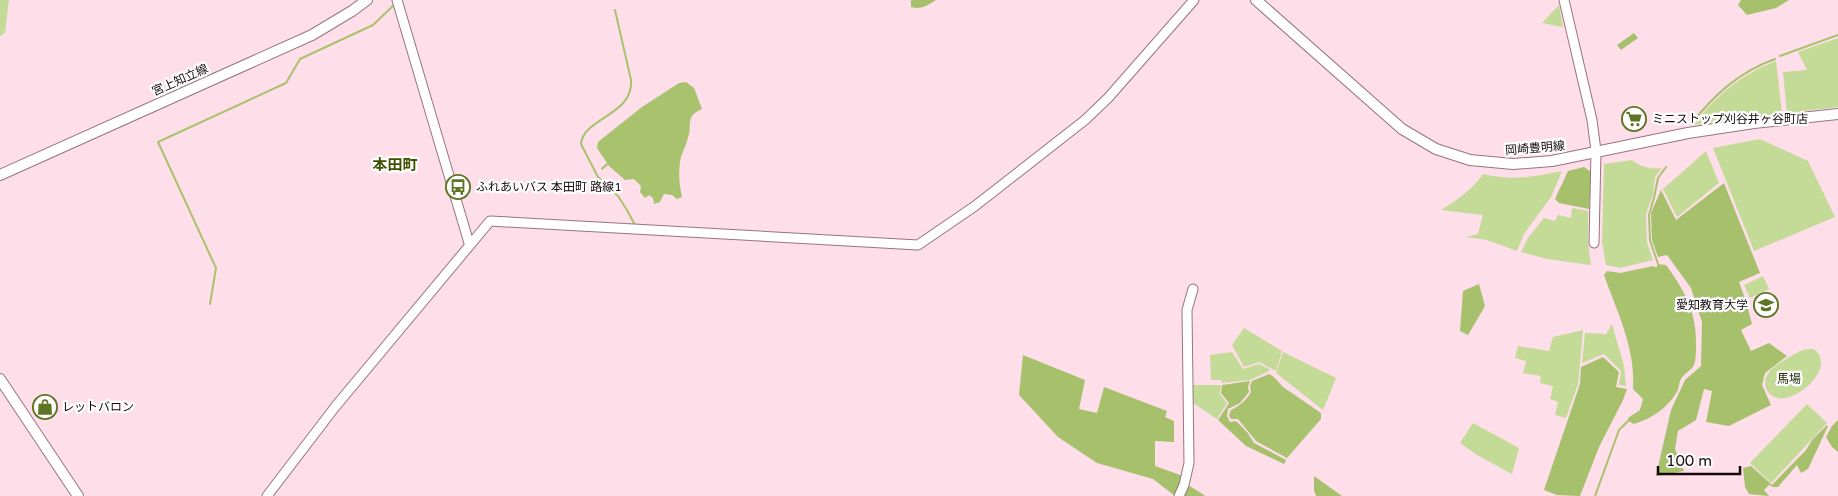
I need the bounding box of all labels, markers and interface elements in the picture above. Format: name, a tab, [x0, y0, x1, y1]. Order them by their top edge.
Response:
street label: 宮上知立線	[150, 61, 210, 99]
supermarket icon: ミニストップ刈谷井ヶ谷町店	[1621, 106, 1647, 132]
place label: ミニストップ刈谷井ヶ谷町店	[1652, 112, 1808, 126]
street label: 岡崎豊明線	[1504, 138, 1566, 158]
district label: 本田町	[372, 156, 418, 174]
bus stop icon: ふれあいバス 本田町 路線1	[445, 174, 471, 200]
place label: ふれあいバス 本田町 路線1	[476, 180, 622, 194]
school or university icon: 愛知教育大学	[1753, 292, 1779, 318]
place label: 愛知教育大学	[1676, 298, 1748, 312]
park label: 馬場	[1777, 372, 1801, 386]
shop icon: レットバロン	[32, 394, 58, 420]
place label: レットバロン	[62, 400, 134, 414]
scale bar	[1658, 444, 1740, 476]
text: 100 m	[1666, 452, 1712, 470]

